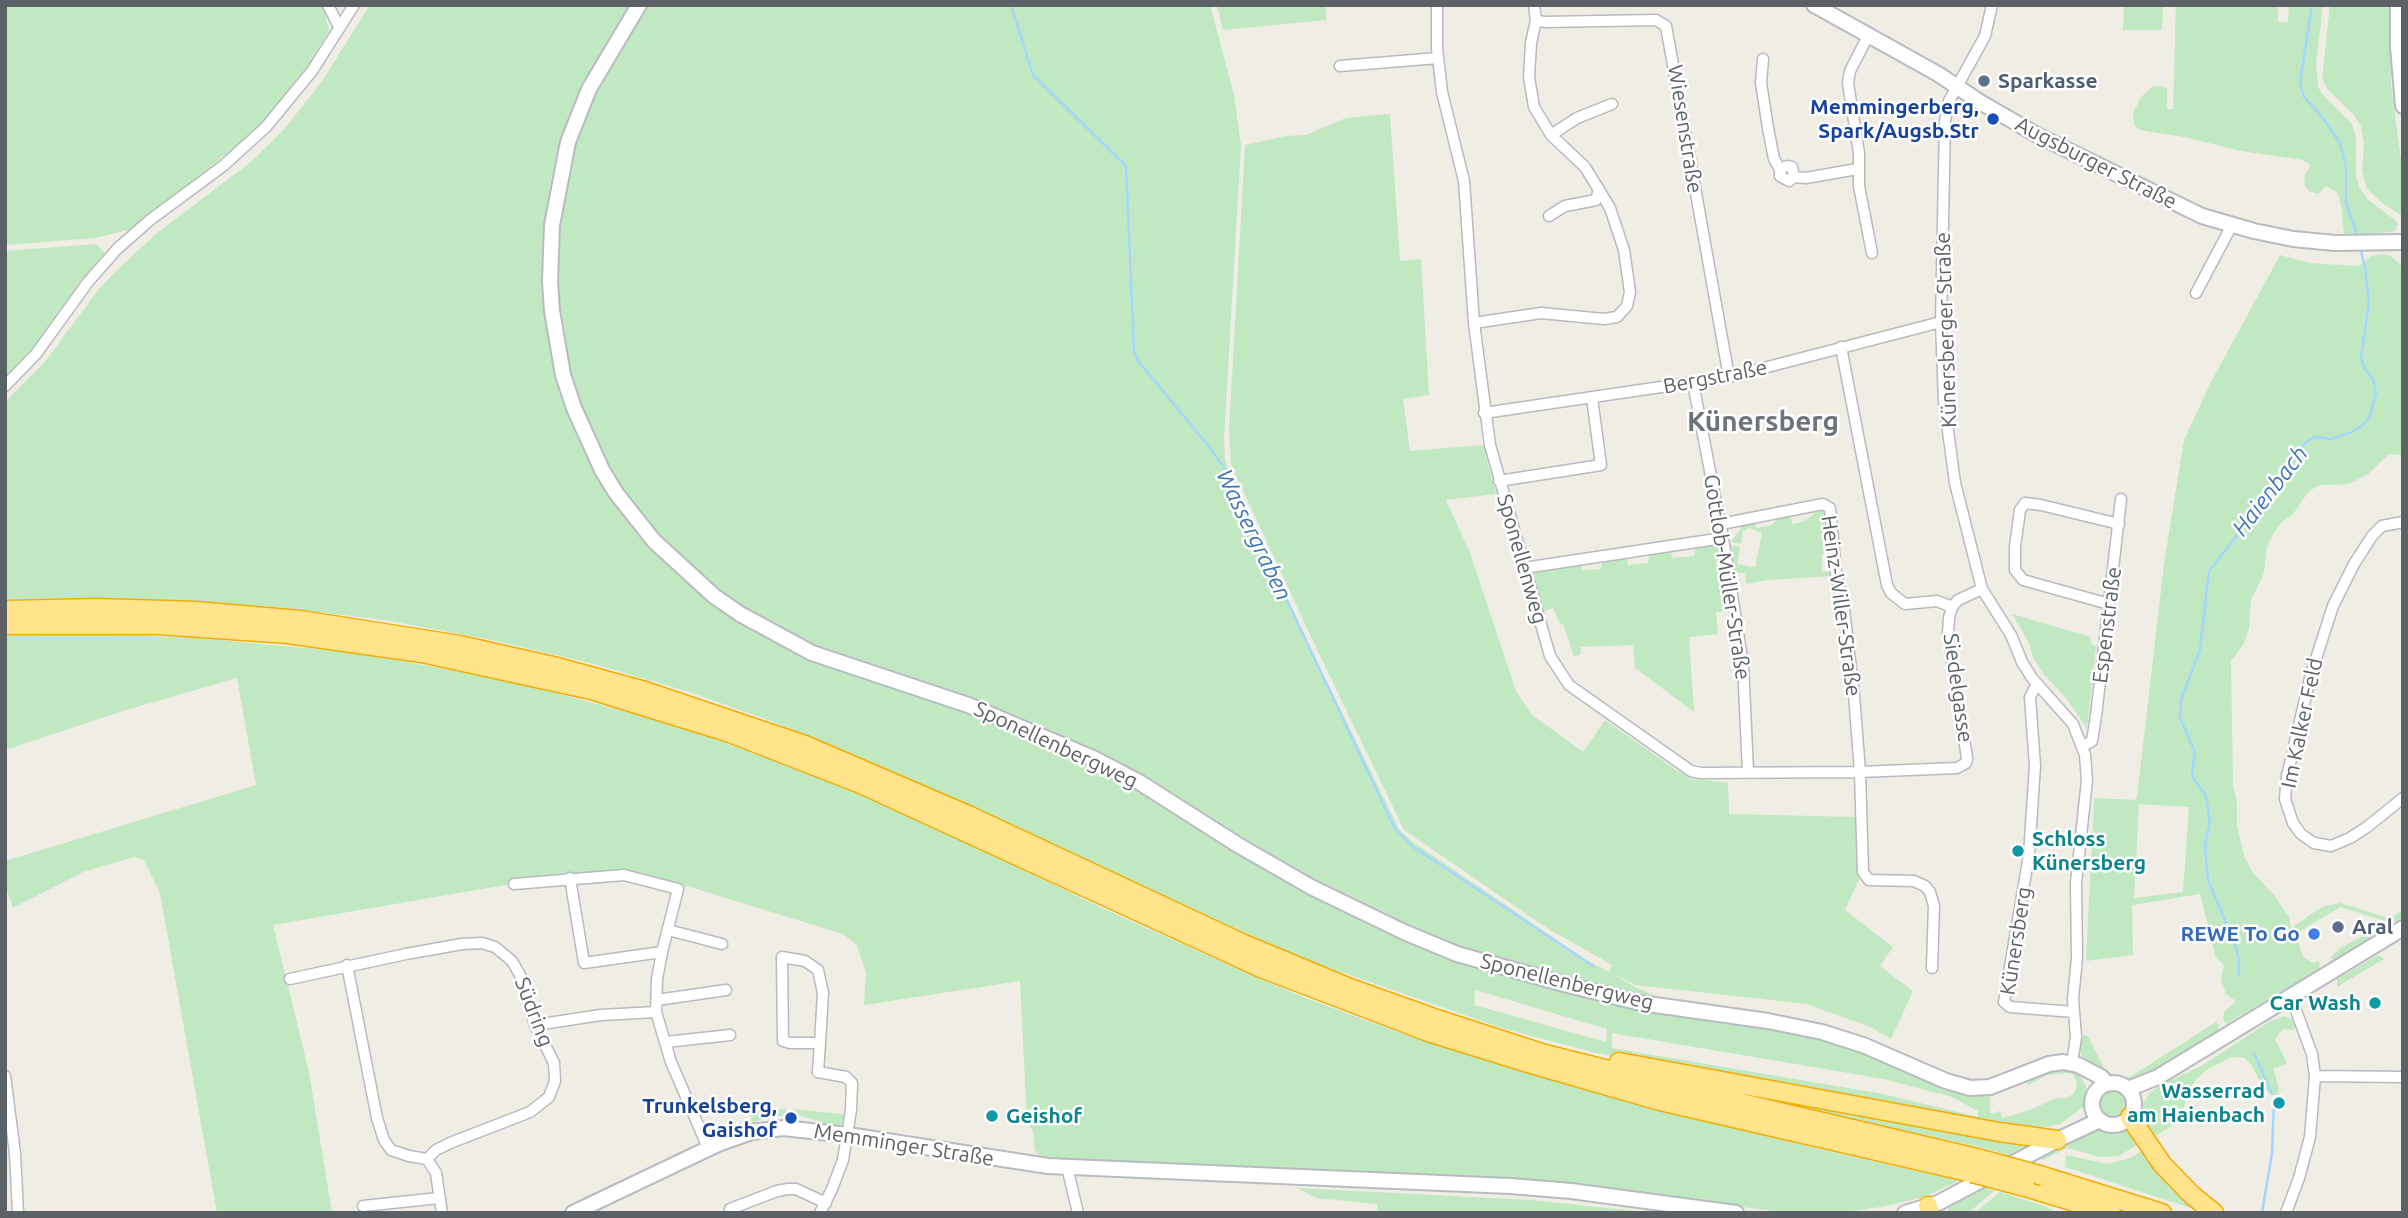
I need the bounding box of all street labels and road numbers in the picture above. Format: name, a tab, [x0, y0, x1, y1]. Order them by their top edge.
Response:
street label: Wiesenstraße	[1662, 63, 1708, 195]
street label: Augsburger Straße	[2011, 111, 2181, 215]
street label: Künersberger Straße	[1930, 232, 1962, 428]
street label: Bergstraße	[1661, 355, 1769, 399]
street label: Gottlob-Müller-Straße	[1698, 473, 1756, 681]
street label: Sponellenweg	[1491, 491, 1553, 627]
street label: Heinz-Willer-Straße	[1816, 514, 1866, 698]
street label: Espenstraße	[2087, 565, 2127, 685]
street label: Siedelgasse	[1938, 632, 1978, 744]
street label: Im Kalker Feld	[2276, 656, 2328, 790]
street label: Sponellenbergweg	[970, 696, 1142, 794]
street label: Künersberg	[1995, 885, 2037, 997]
street label: Sponellenbergweg	[1478, 948, 1656, 1016]
street label: Südring	[509, 974, 559, 1050]
street label: Memminger Straße	[812, 1118, 996, 1172]

